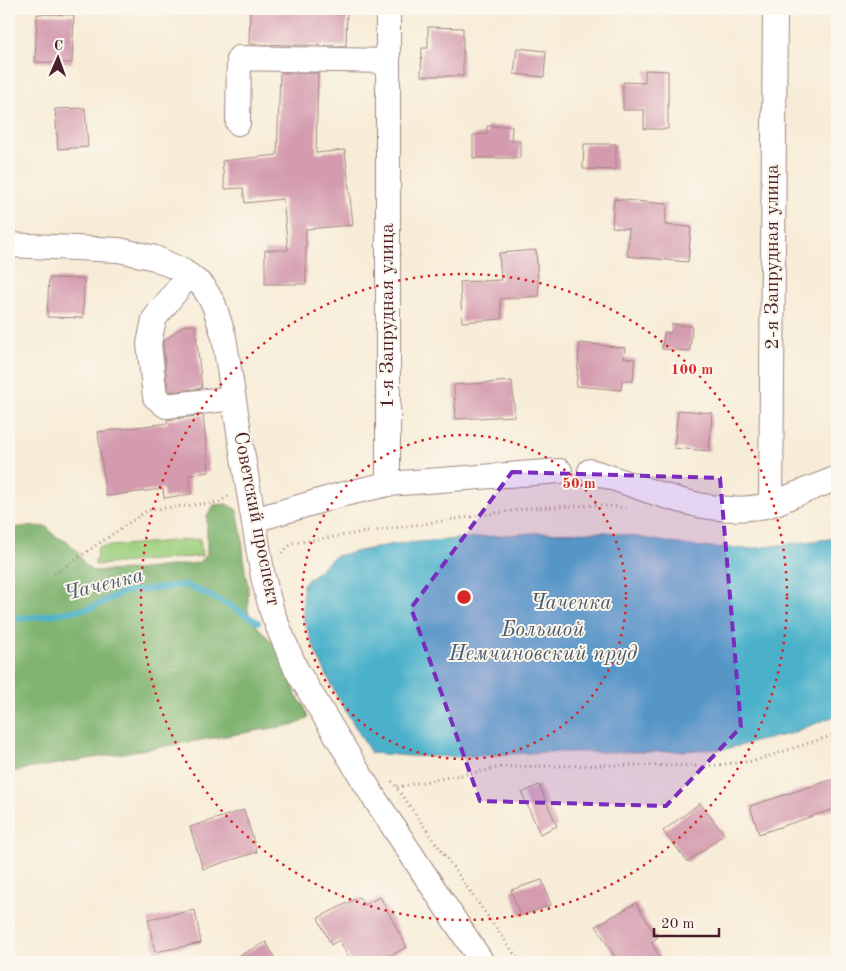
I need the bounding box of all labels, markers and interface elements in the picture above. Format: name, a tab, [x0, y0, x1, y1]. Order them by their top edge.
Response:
north arrow	[32, 32, 82, 82]
text: С	[54, 39, 63, 53]
street label: 2-я Запрудная улица	[763, 164, 783, 350]
street label: 1-я Запрудная улица	[378, 223, 398, 409]
text: 100 m	[671, 363, 713, 378]
street label: Советский проспект	[229, 430, 283, 608]
text: 50 m	[562, 477, 596, 492]
water label: Чаченка	[62, 565, 146, 605]
centre of rings	[455, 588, 473, 606]
water label: Чаченка	[530, 593, 612, 614]
water label: Большой Немчиновский пруд	[448, 620, 638, 665]
scale bar	[654, 906, 718, 938]
text: 20 m	[661, 917, 695, 932]

